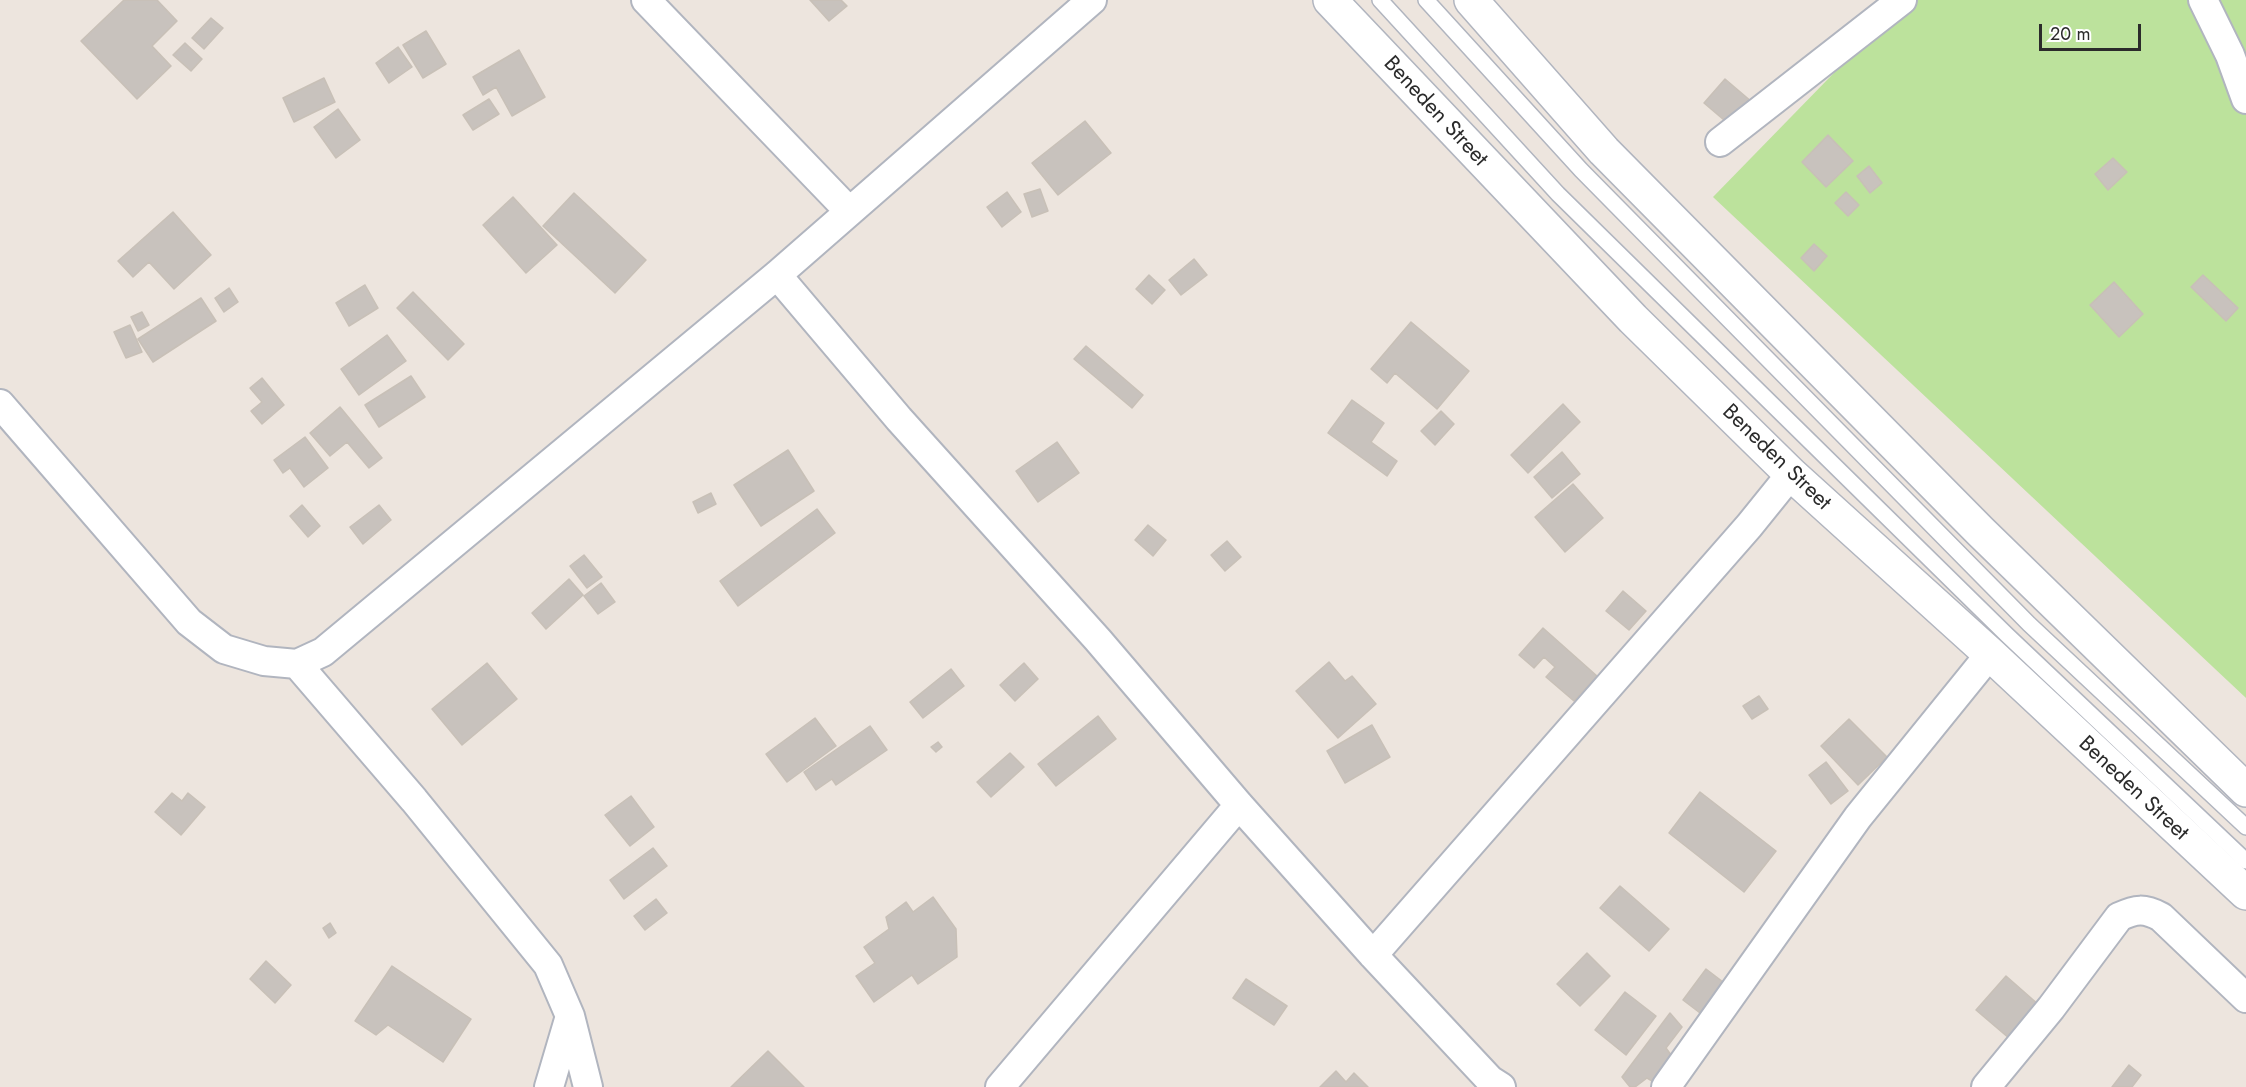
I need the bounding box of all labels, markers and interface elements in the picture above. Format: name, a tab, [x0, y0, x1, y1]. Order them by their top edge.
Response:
scale bar	[2042, 12, 2144, 50]
text: 20 m	[2050, 21, 2090, 47]
street label: Beneden Street	[1377, 51, 1493, 173]
street label: Beneden Street	[1716, 400, 1836, 516]
street label: Beneden Street	[2072, 731, 2194, 847]

